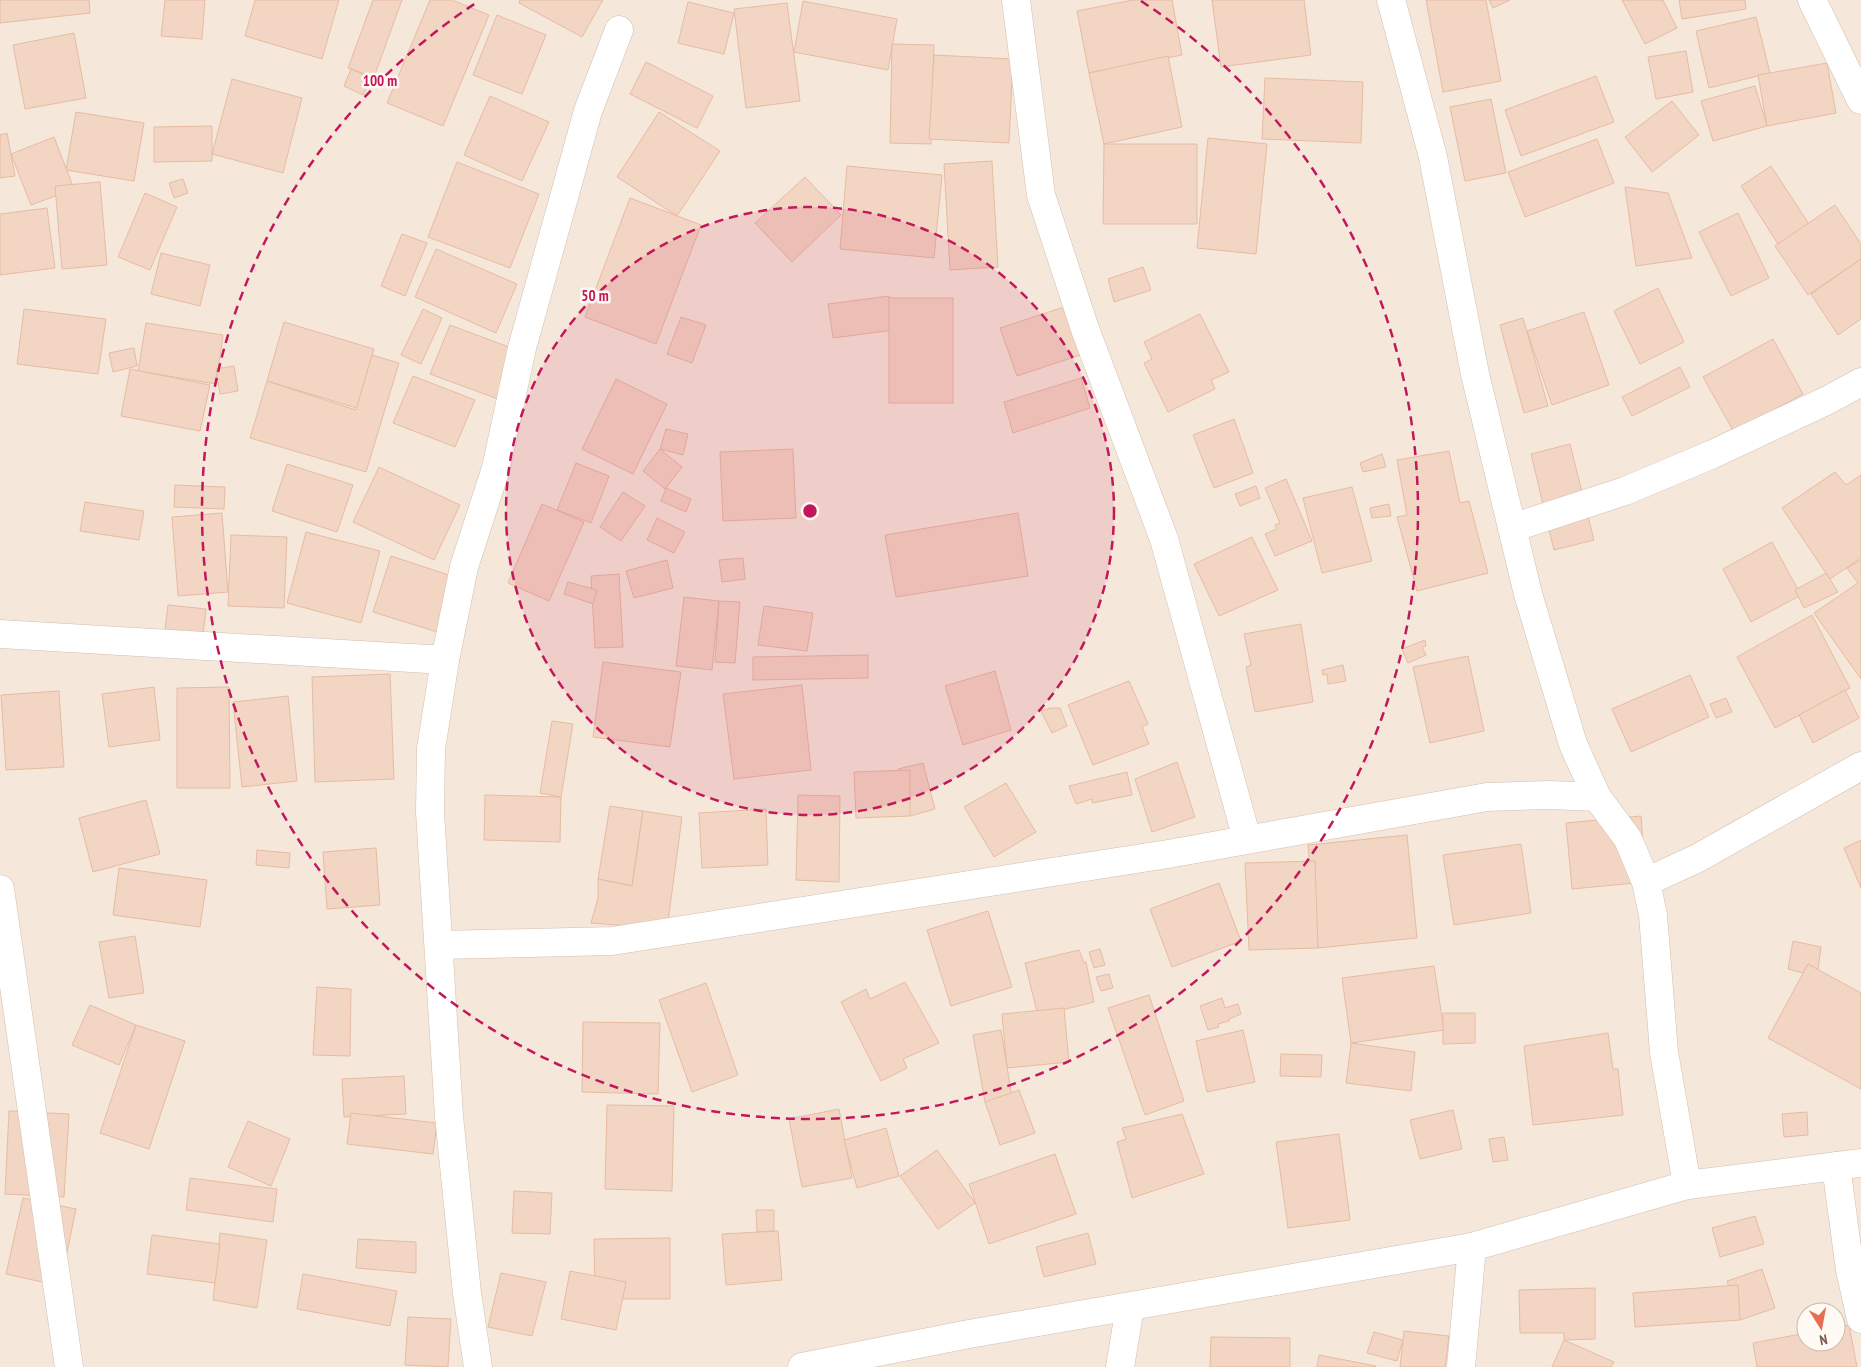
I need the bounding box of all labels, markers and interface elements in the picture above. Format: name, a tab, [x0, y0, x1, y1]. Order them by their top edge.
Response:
text: 100 m	[363, 71, 397, 90]
text: 50 m	[581, 286, 609, 305]
centre of rings	[801, 502, 819, 520]
north arrow	[1796, 1302, 1846, 1352]
text: N	[1818, 1330, 1829, 1349]

